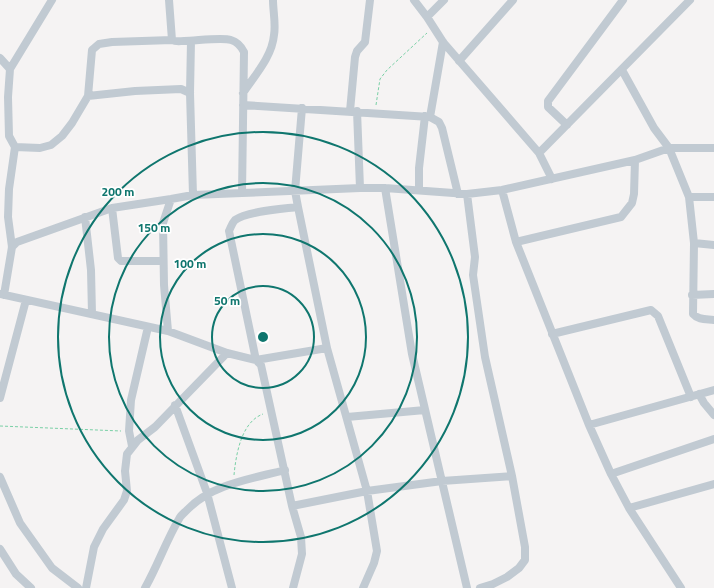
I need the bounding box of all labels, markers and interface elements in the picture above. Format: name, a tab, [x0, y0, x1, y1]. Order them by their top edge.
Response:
text: 200 m	[102, 182, 134, 201]
text: 150 m	[138, 218, 170, 237]
text: 100 m	[174, 254, 206, 273]
text: 50 m	[214, 291, 240, 310]
centre of rings	[256, 330, 270, 344]

